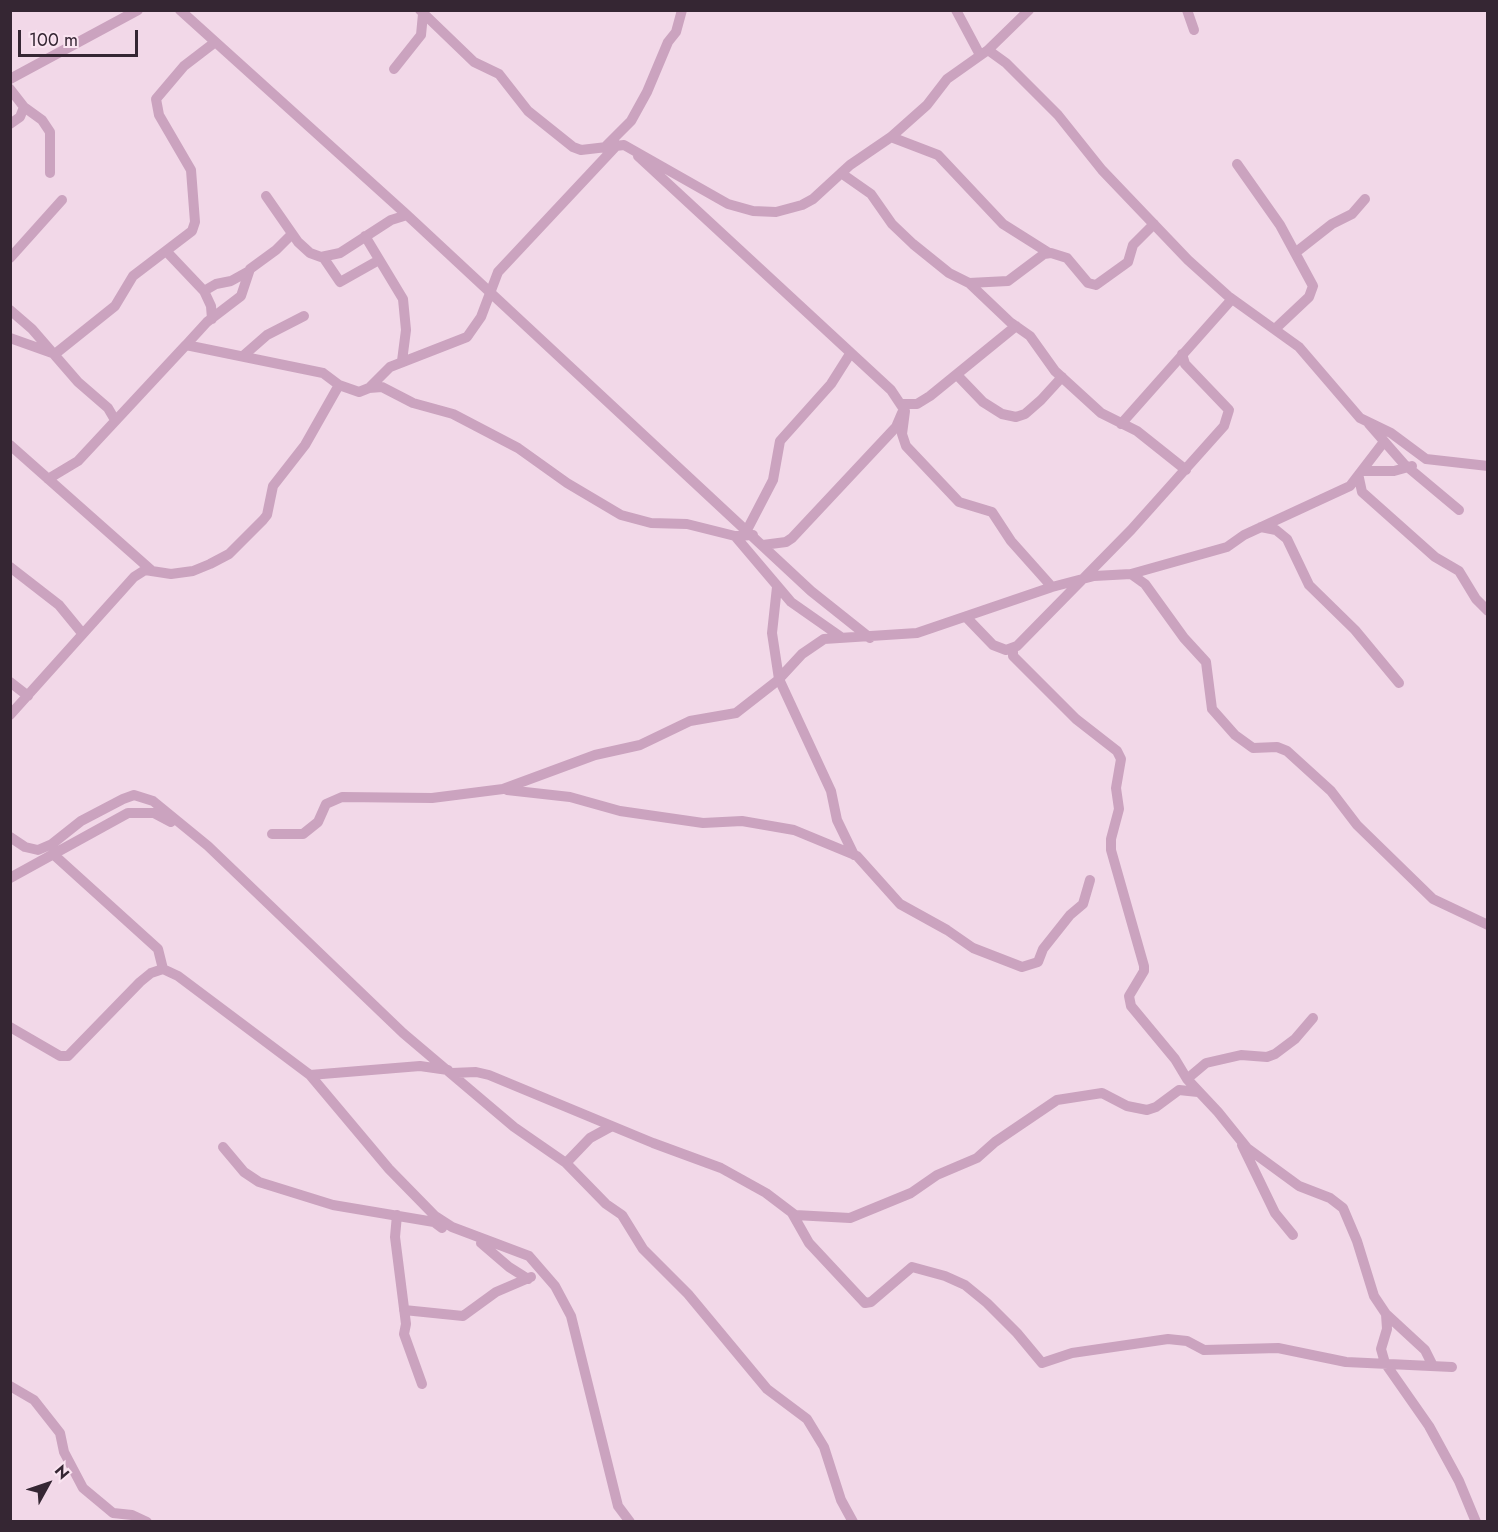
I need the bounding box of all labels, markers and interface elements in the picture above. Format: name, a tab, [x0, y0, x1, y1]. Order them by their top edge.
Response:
scale bar	[21, 18, 141, 56]
text: 100 m	[29, 27, 78, 53]
north arrow	[18, 1454, 78, 1514]
text: N	[49, 1460, 75, 1484]

